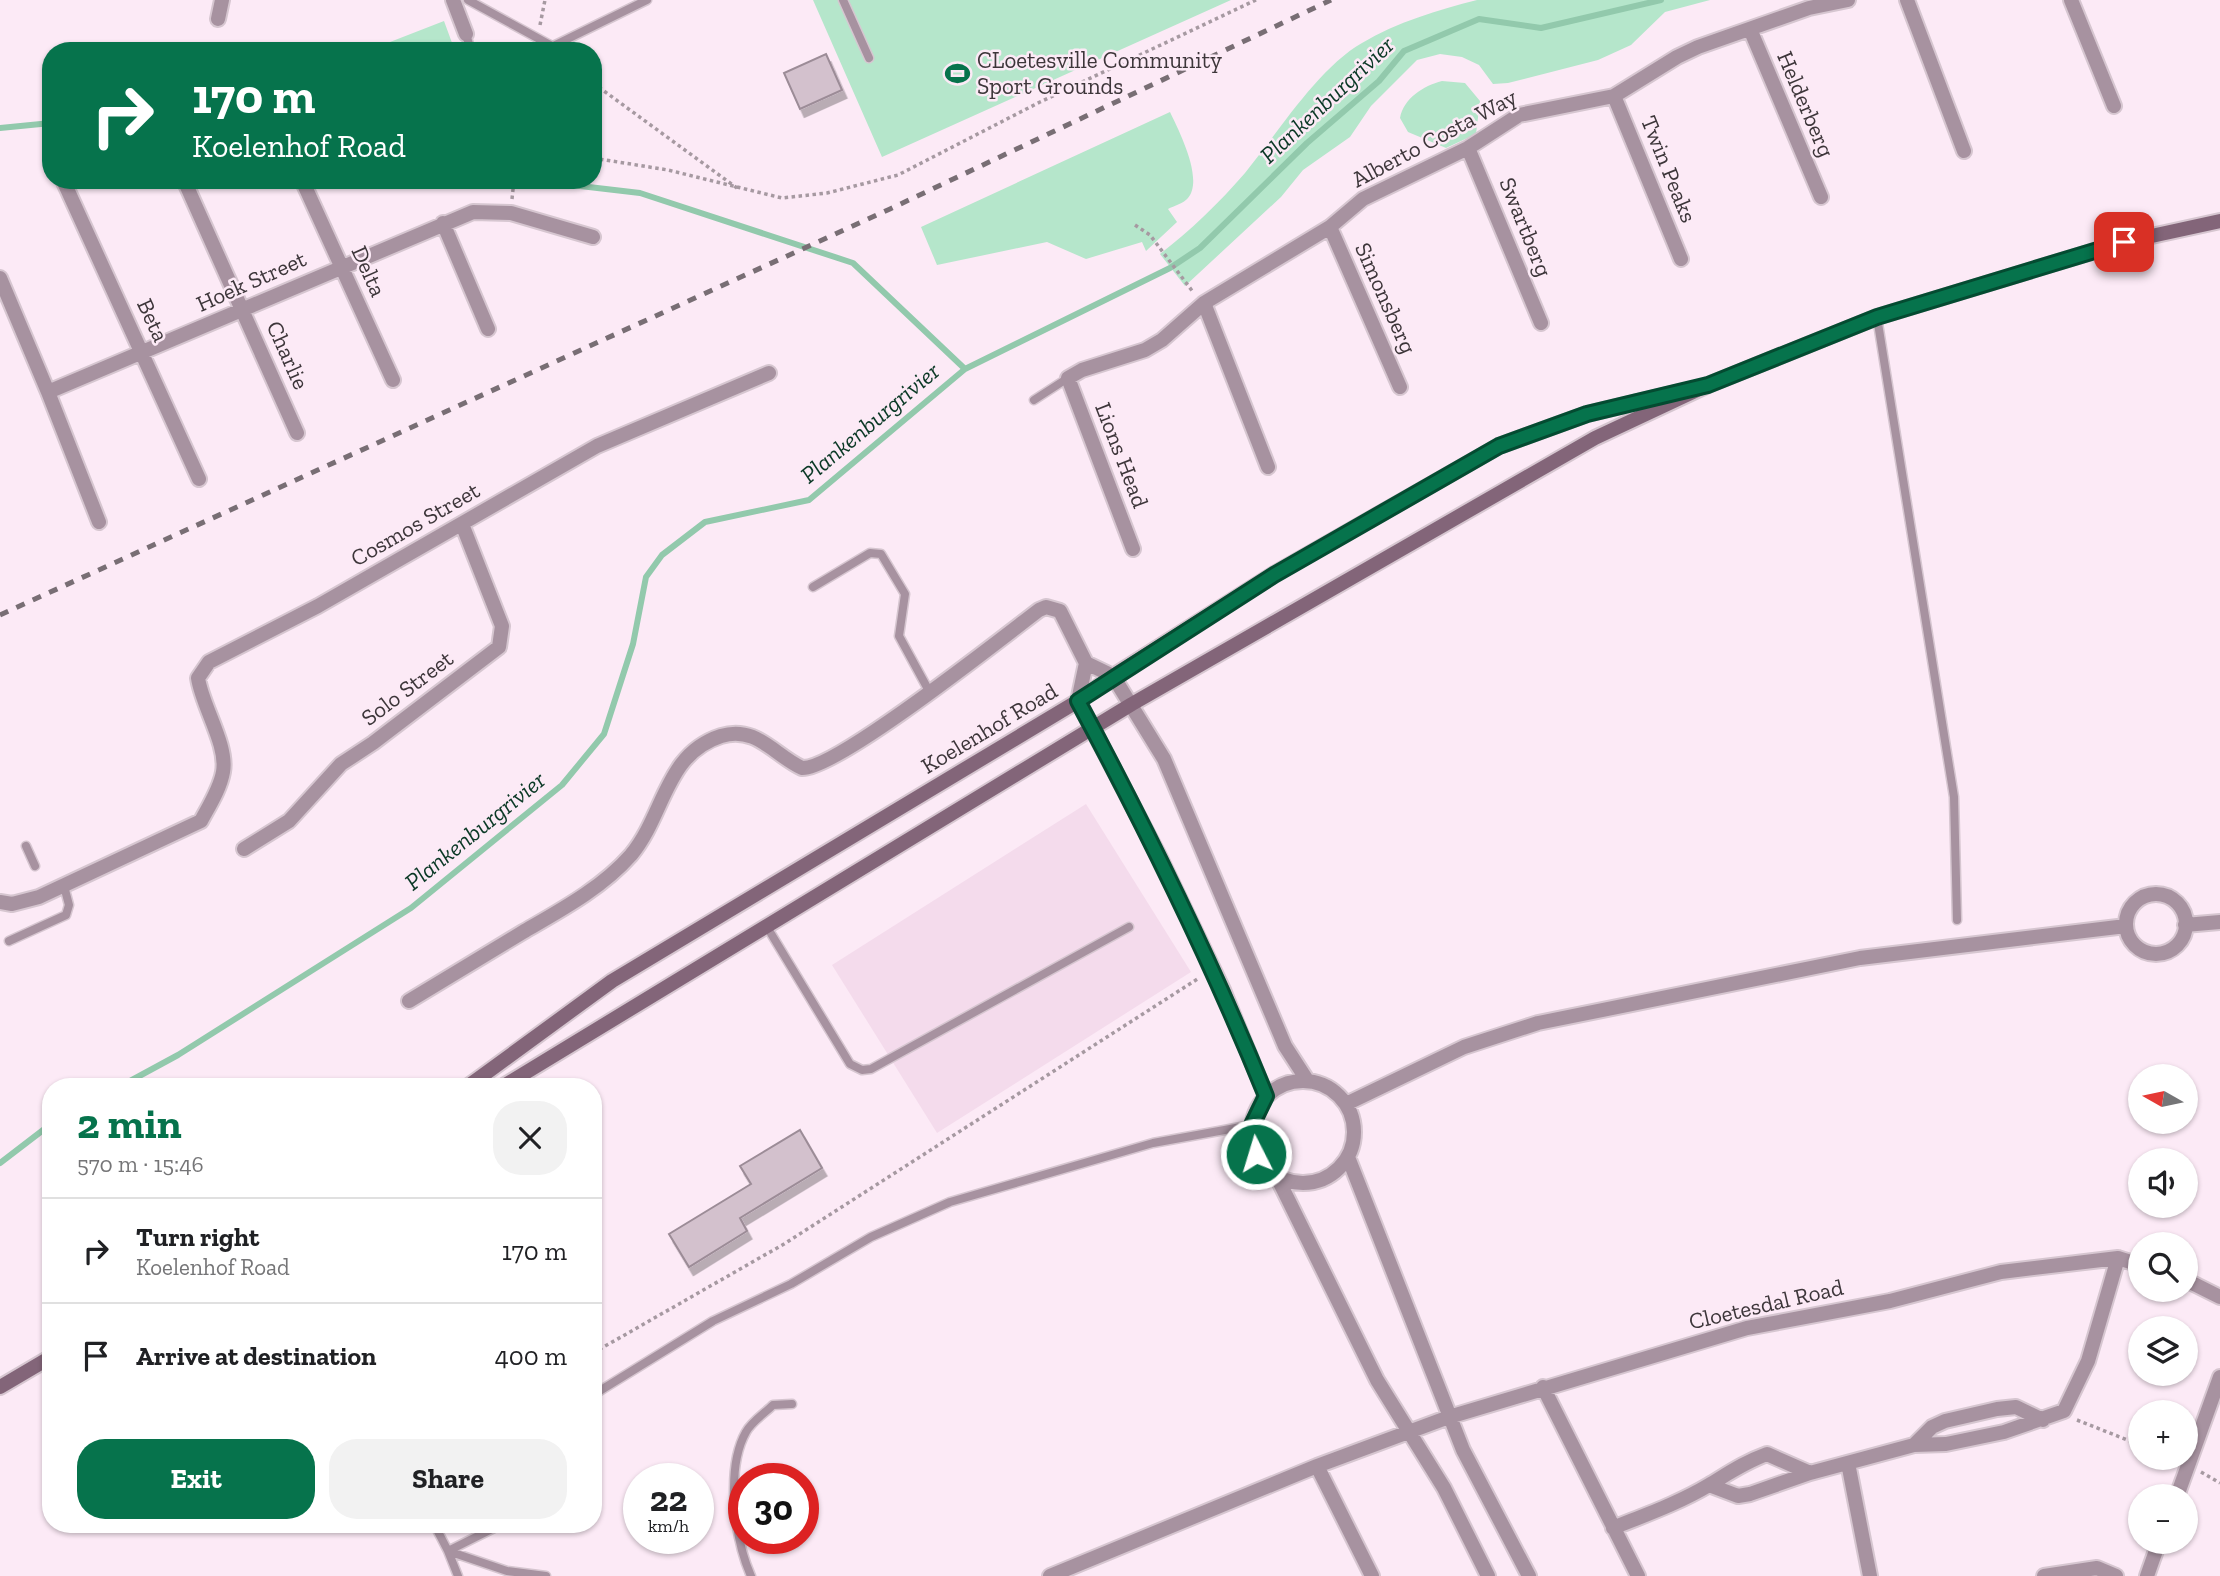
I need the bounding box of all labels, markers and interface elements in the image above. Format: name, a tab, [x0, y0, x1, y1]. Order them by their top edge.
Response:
water label: Plankenburgrivier	[1254, 30, 1400, 169]
place label: CLoetesville Community Sport Grounds	[977, 46, 1222, 100]
street label: Helderberg	[1771, 47, 1841, 161]
sports icon: CLoetesville Community Sport Grounds	[943, 59, 971, 87]
text: 170 m	[192, 67, 315, 126]
icon: right	[77, 70, 168, 161]
street label: Alberto Costa Way	[1347, 83, 1522, 193]
street label: Twin Peaks	[1635, 111, 1703, 227]
text: Koelenhof Road	[192, 127, 406, 165]
street label: Swartberg	[1493, 173, 1559, 281]
pin	[2094, 212, 2154, 272]
icon: arrive	[2105, 223, 2143, 261]
street label: Simonsberg	[1349, 238, 1423, 358]
street label: Delta	[345, 241, 393, 301]
street label: Hoek Street	[192, 244, 311, 318]
street label: Beta	[131, 294, 175, 346]
street label: Charlie	[261, 317, 315, 393]
water label: Plankenburgrivier	[794, 356, 946, 489]
street label: Lions Head	[1089, 398, 1155, 512]
street label: Cosmos Street	[346, 476, 485, 572]
street label: Solo Street	[356, 644, 459, 732]
street label: Koelenhof Road	[916, 676, 1062, 780]
water label: Plankenburgrivier	[398, 765, 551, 896]
north arrow	[2128, 1064, 2198, 1134]
map controls	[2128, 1064, 2198, 1554]
text: 2 min	[77, 1098, 182, 1149]
button: close	[493, 1101, 567, 1175]
position arrow	[1219, 1117, 1293, 1191]
button: sound	[2128, 1148, 2198, 1218]
text: 570 m · 15:46	[77, 1150, 204, 1178]
text: Turn right	[136, 1221, 259, 1253]
icon: right	[77, 1232, 115, 1270]
button: search	[2128, 1232, 2198, 1302]
text: 170 m	[502, 1235, 567, 1267]
text: Koelenhof Road	[136, 1253, 290, 1281]
street label: Cloetesdal Road	[1686, 1273, 1846, 1335]
button: layers	[2128, 1316, 2198, 1386]
icon: arrive	[77, 1337, 115, 1375]
text: Arrive at destination	[136, 1340, 376, 1372]
text: 400 m	[495, 1340, 567, 1372]
button: +	[2128, 1400, 2198, 1470]
button: Exit	[77, 1439, 315, 1519]
button: Share	[329, 1439, 567, 1519]
speed limit sign: 30	[728, 1463, 819, 1554]
text: 22	[650, 1478, 687, 1520]
button: −	[2128, 1484, 2198, 1554]
text: km/h	[648, 1515, 689, 1537]

